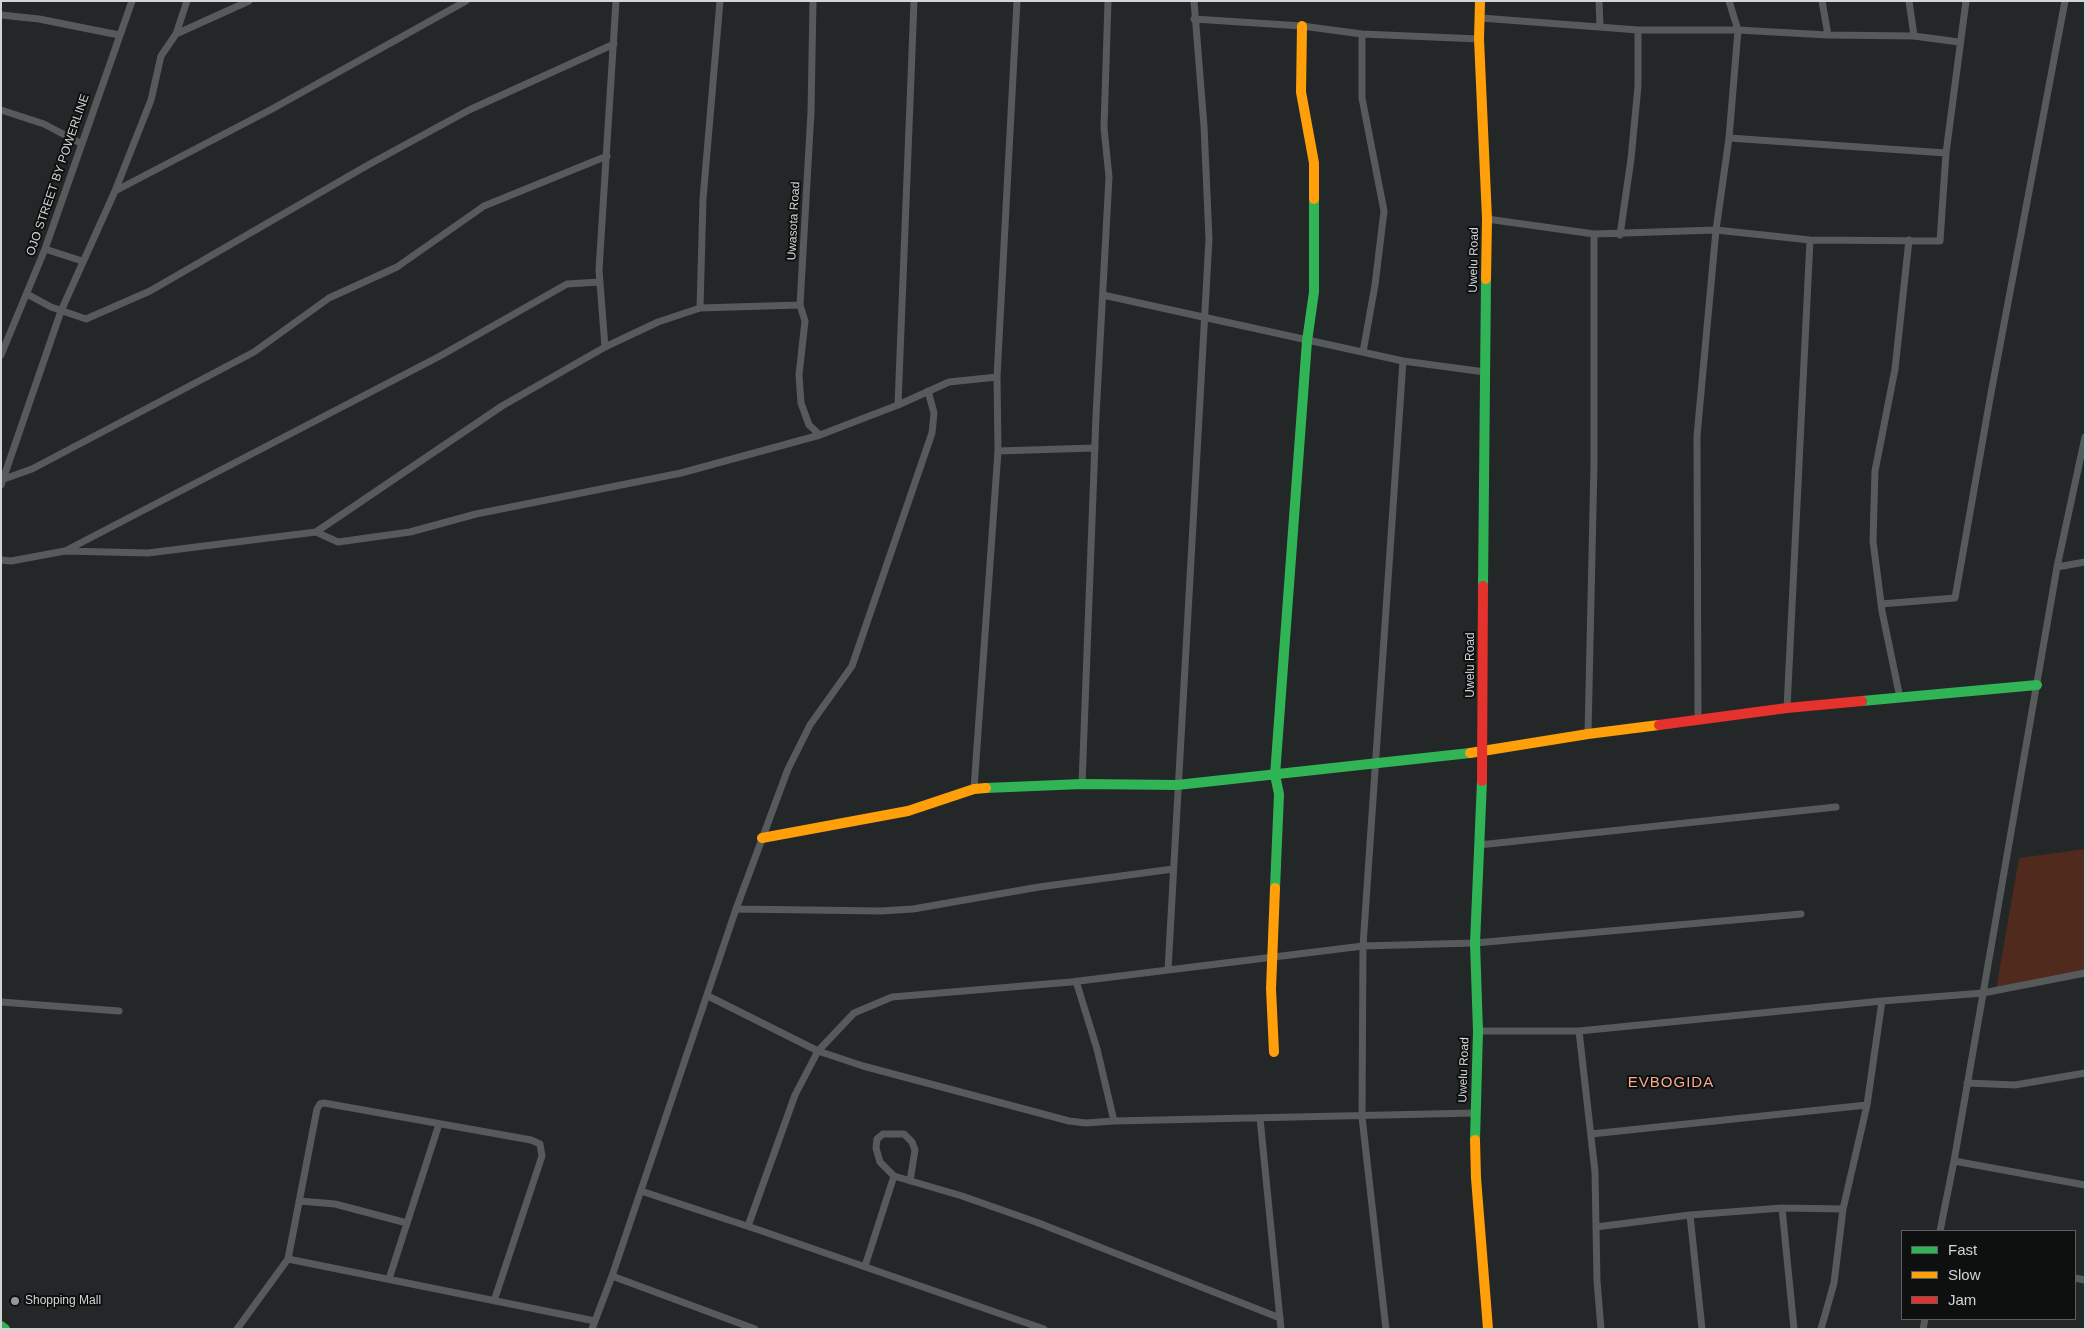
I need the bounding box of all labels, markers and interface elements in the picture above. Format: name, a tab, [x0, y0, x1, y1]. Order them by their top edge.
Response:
street label: OJO STREET BY POWERLINE	[24, 92, 92, 258]
street label: Uwasota Road	[785, 181, 803, 261]
street label: Uwelu Road	[1466, 227, 1482, 293]
street label: Uwelu Road	[1464, 632, 1478, 698]
street label: Uwelu Road	[1456, 1037, 1472, 1103]
district label: EVBOGIDA	[1627, 1074, 1715, 1092]
legend	[1901, 1230, 2076, 1320]
text: Fast	[1948, 1241, 1977, 1258]
text: Slow	[1948, 1266, 1981, 1283]
text: Jam	[1948, 1291, 1976, 1308]
place label: Shopping Mall	[25, 1294, 101, 1308]
marker: Shopping Mall	[9, 1295, 21, 1307]

